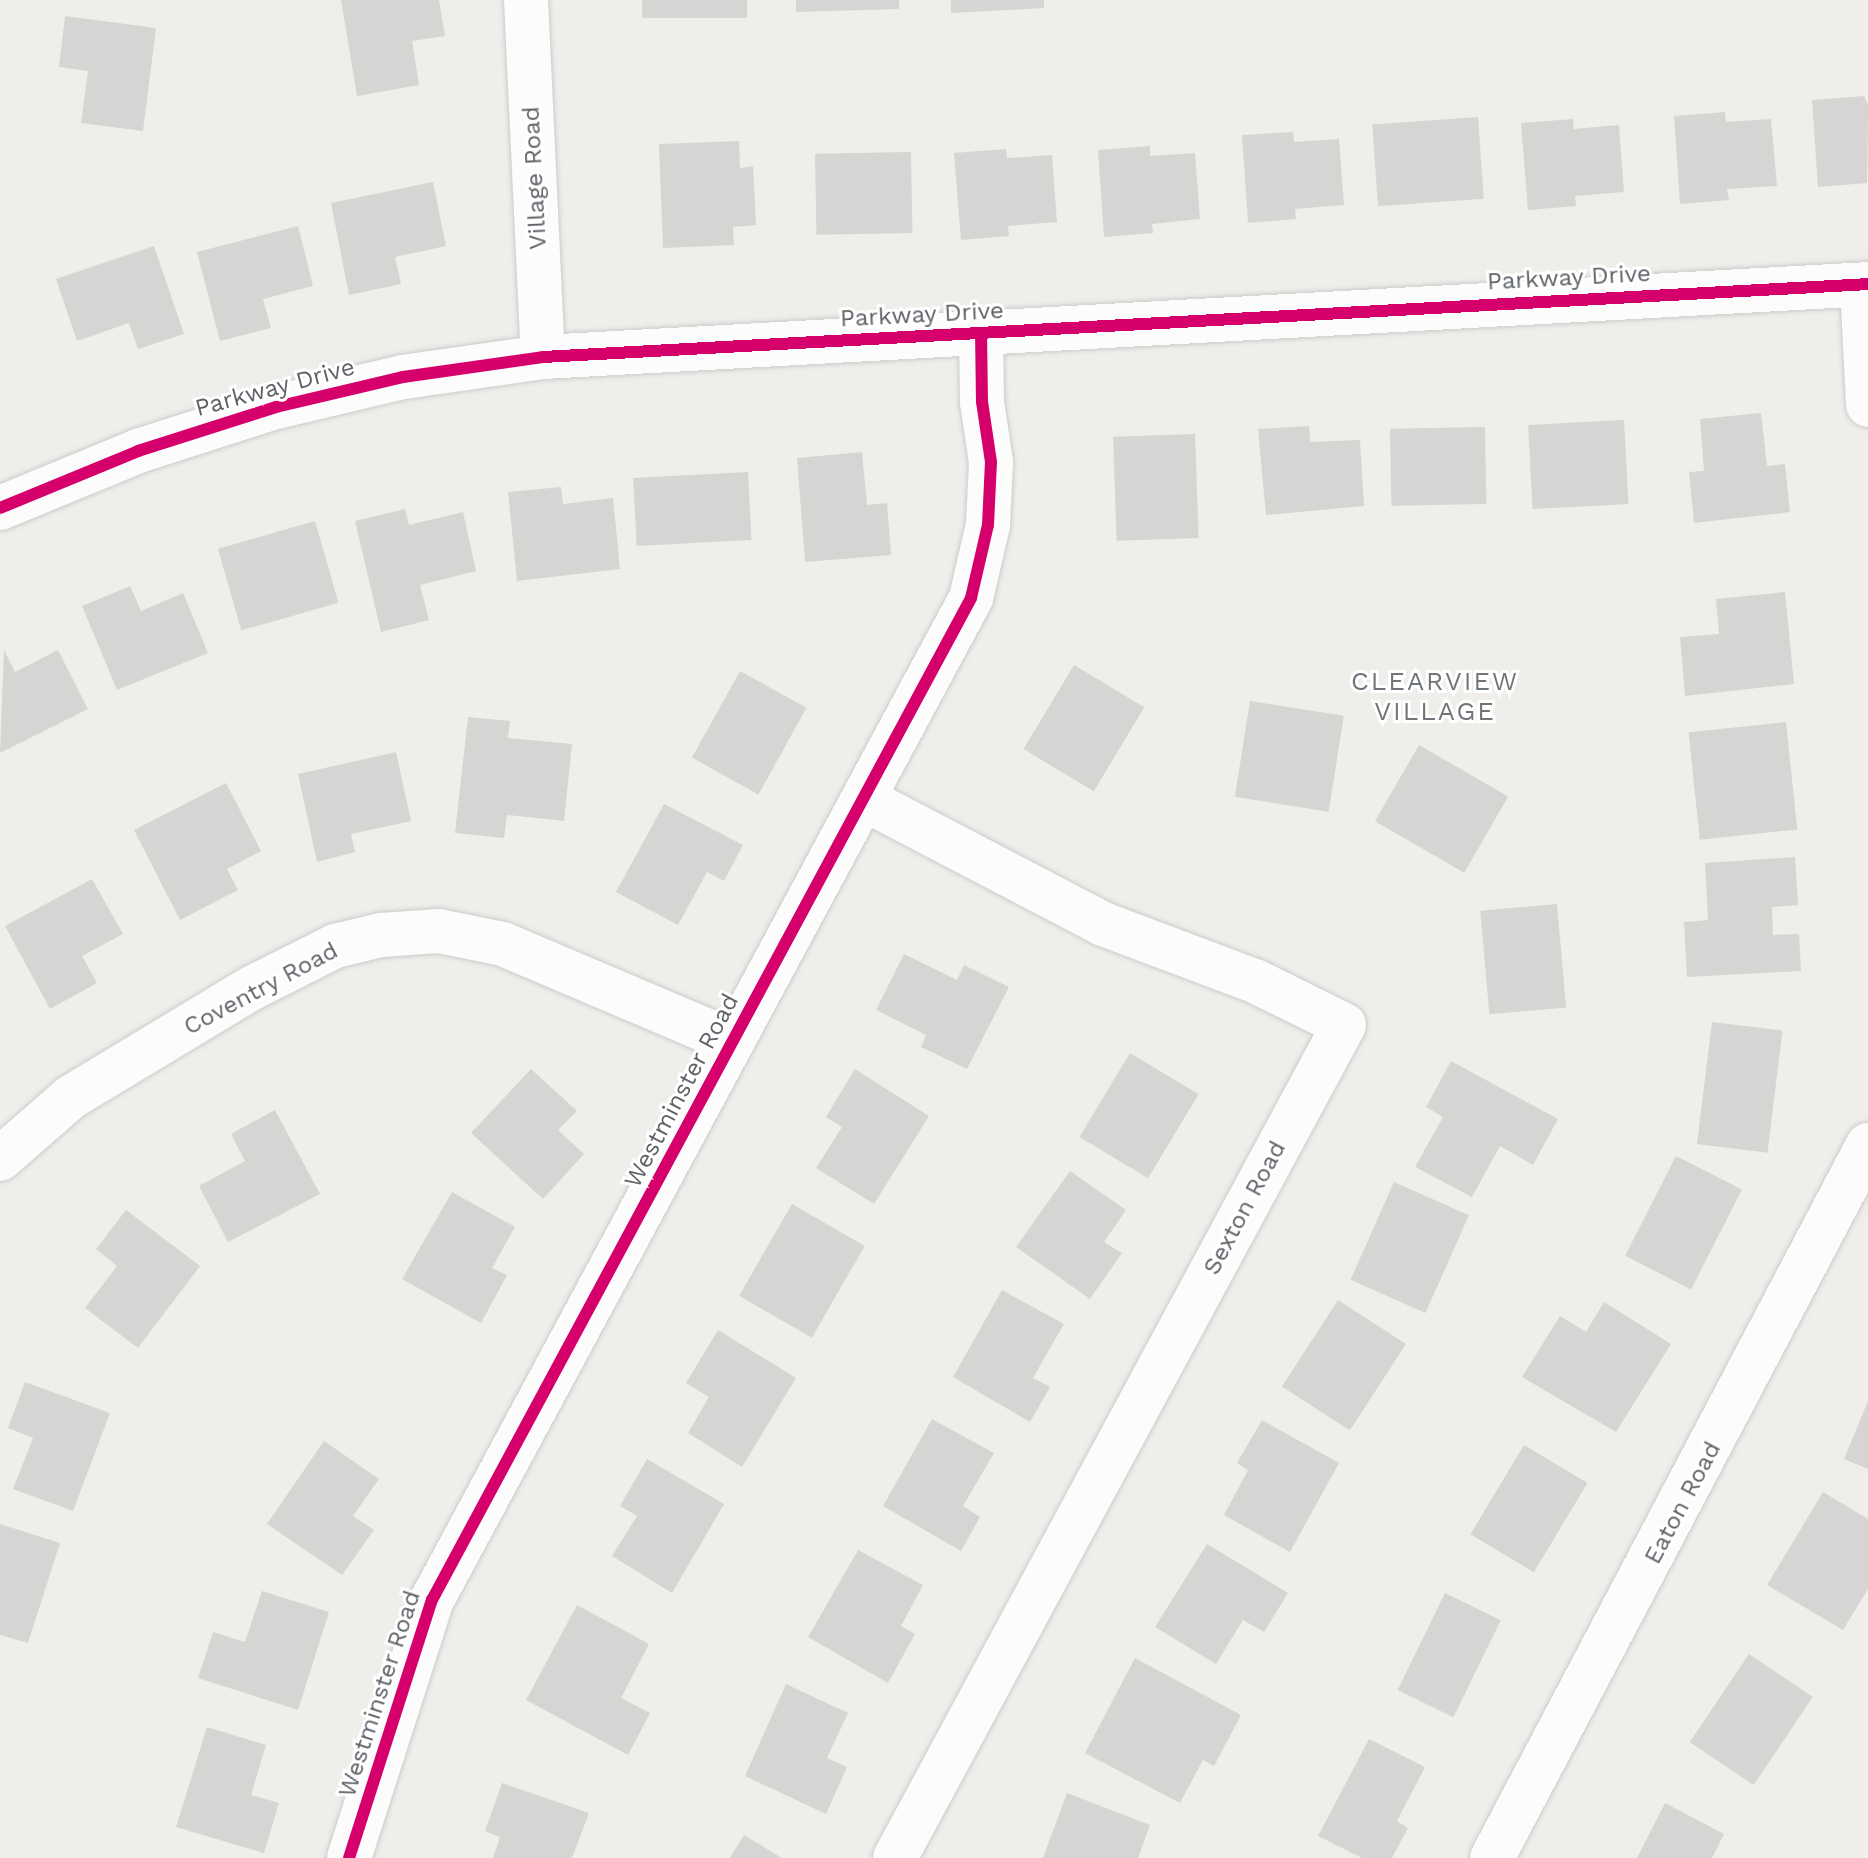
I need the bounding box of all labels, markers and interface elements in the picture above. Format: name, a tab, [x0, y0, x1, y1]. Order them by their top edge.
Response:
street label: Village Road	[517, 106, 553, 250]
street label: Parkway Drive	[1486, 259, 1652, 297]
street label: Parkway Drive	[839, 296, 1005, 334]
street label: Parkway Drive	[192, 353, 358, 423]
district label: CLEARVIEW VILLAGE	[1351, 666, 1519, 728]
street label: Coventry Road	[179, 936, 343, 1042]
street label: Westminster Road	[619, 989, 745, 1193]
street label: Sexton Road	[1198, 1136, 1292, 1280]
street label: Eaton Road	[1639, 1437, 1727, 1569]
street label: Westminster Road	[333, 1587, 427, 1801]

